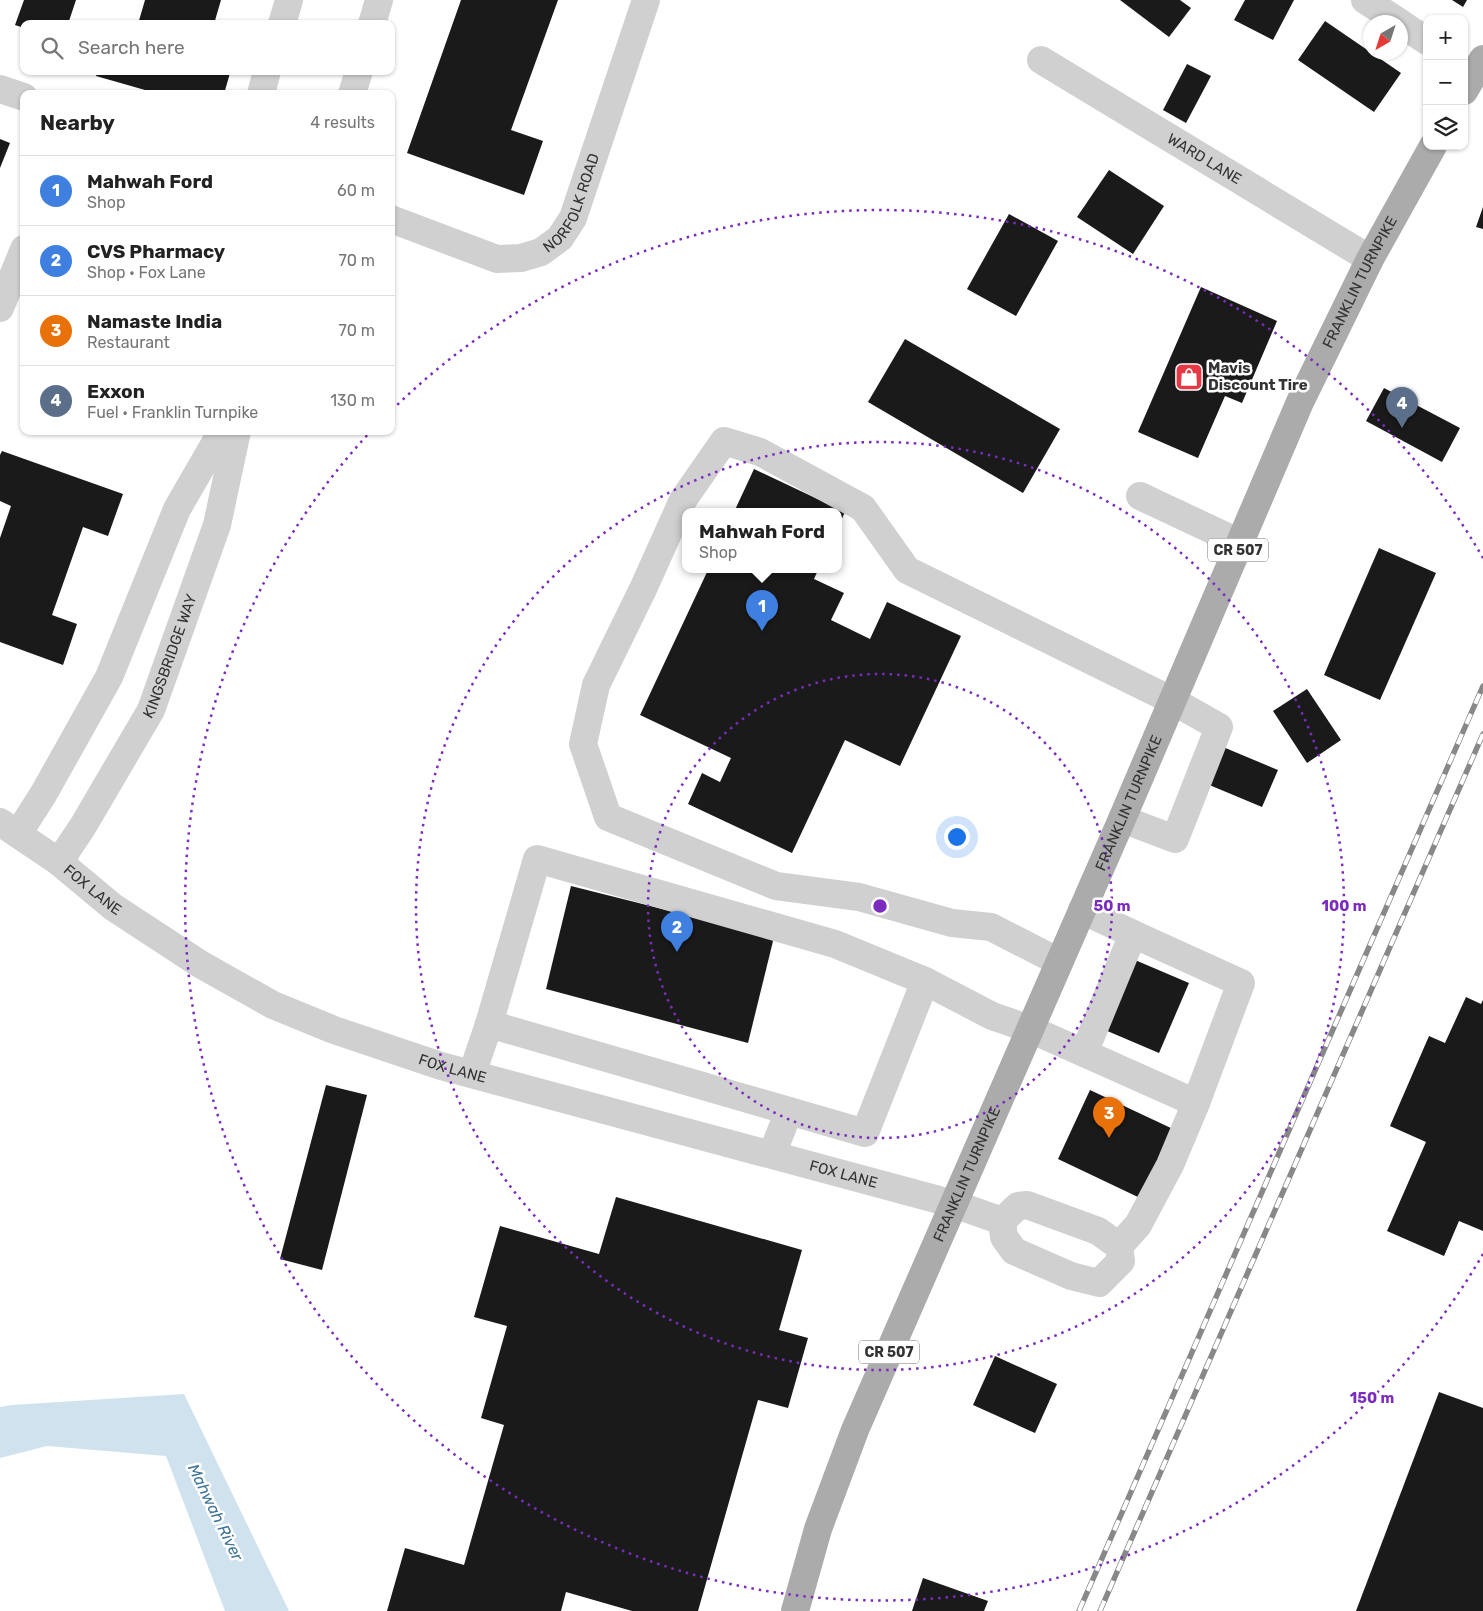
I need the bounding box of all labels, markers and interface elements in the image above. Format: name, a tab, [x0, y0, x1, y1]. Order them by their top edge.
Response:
north arrow	[1363, 15, 1408, 60]
map controls	[1423, 15, 1468, 150]
button: +	[1423, 15, 1468, 60]
search box	[20, 20, 395, 75]
icon: search	[38, 34, 66, 62]
text: Search here	[78, 36, 185, 59]
button: −	[1423, 60, 1468, 105]
button: layers	[1423, 105, 1468, 150]
text: Nearby	[40, 110, 115, 135]
text: 4 results	[310, 113, 375, 132]
street label: WARD LANE	[1164, 130, 1245, 188]
street label: NORFOLK ROAD	[539, 151, 603, 257]
text: Mahwah Ford	[87, 170, 213, 193]
text: 1	[52, 181, 60, 200]
text: 60 m	[337, 181, 375, 200]
text: Shop	[87, 193, 125, 212]
street label: FRANKLIN TURNPIKE	[1319, 213, 1401, 351]
text: CVS Pharmacy	[87, 240, 225, 263]
text: 2	[51, 251, 61, 270]
text: 70 m	[338, 251, 375, 270]
text: Shop · Fox Lane	[87, 263, 206, 282]
text: Namaste India	[87, 310, 222, 333]
text: 3	[51, 321, 61, 340]
text: 70 m	[338, 321, 375, 340]
text: Restaurant	[87, 333, 170, 352]
place label: Mavis Discount Tire	[1208, 359, 1308, 394]
shop icon: Mavis Discount Tire	[1174, 362, 1204, 392]
text: Exxon	[87, 380, 145, 403]
pin: 4	[1386, 387, 1418, 428]
text: 4	[51, 391, 61, 410]
text: 130 m	[330, 391, 375, 410]
text: Fuel · Franklin Turnpike	[87, 403, 258, 422]
popup	[682, 508, 842, 573]
text: Mahwah Ford	[699, 520, 825, 543]
road number: CR 507	[1208, 538, 1268, 562]
text: Shop	[699, 543, 737, 562]
pin: 1	[746, 590, 778, 631]
street label: KINGSBRIDGE WAY	[139, 591, 201, 721]
street label: FRANKLIN TURNPIKE	[1092, 732, 1166, 873]
your location	[944, 824, 970, 850]
street label: FOX LANE	[60, 861, 125, 919]
centre of rings	[871, 897, 889, 915]
text: 50 m	[1094, 897, 1130, 915]
text: 100 m	[1322, 897, 1366, 915]
pin: 2	[661, 911, 693, 952]
street label: FOX LANE	[416, 1050, 488, 1087]
pin: 3	[1093, 1097, 1125, 1138]
street label: FRANKLIN TURNPIKE	[929, 1104, 1004, 1245]
street label: FOX LANE	[808, 1157, 880, 1192]
road number: CR 507	[859, 1340, 919, 1364]
text: 150 m	[1350, 1389, 1394, 1407]
water label: Mahwah River	[184, 1461, 248, 1565]

